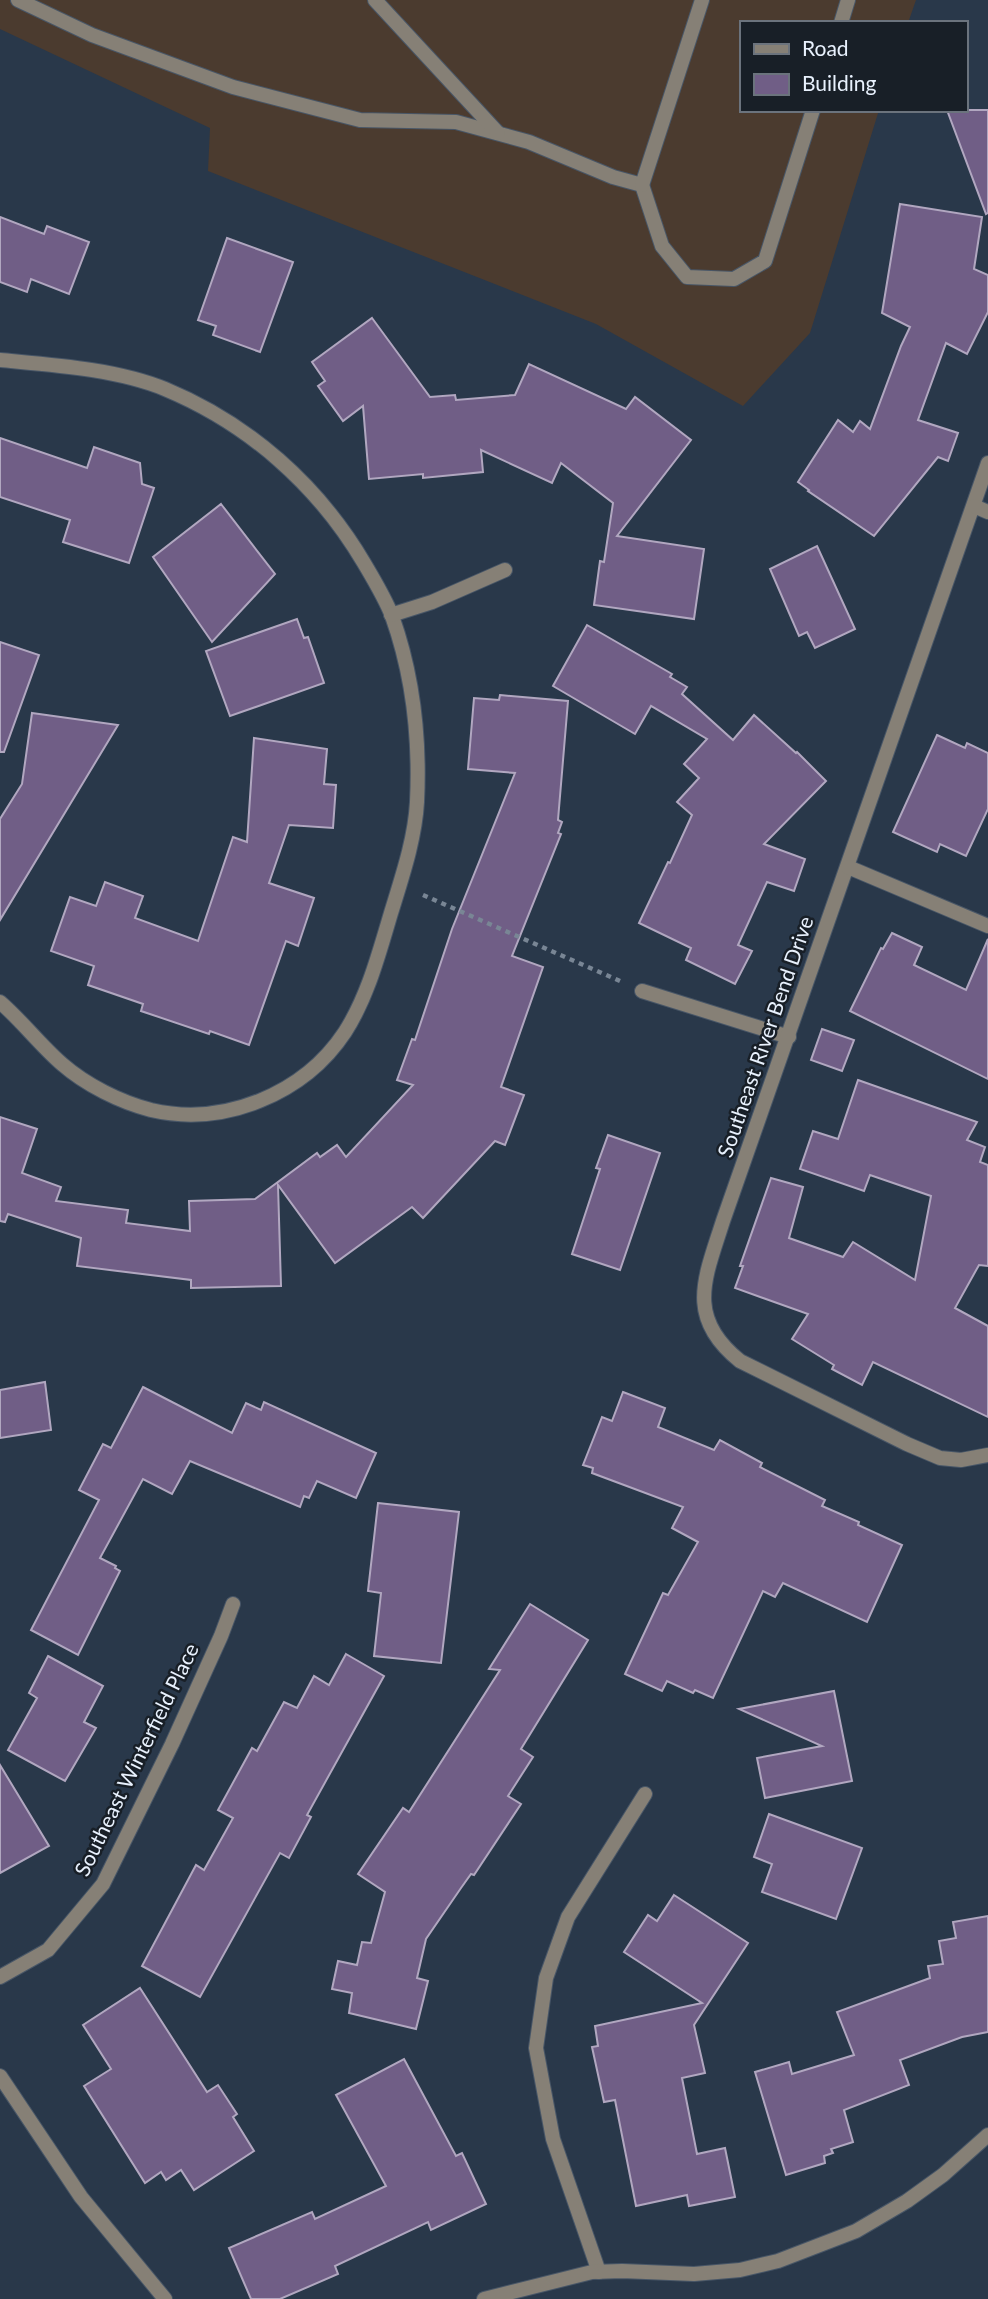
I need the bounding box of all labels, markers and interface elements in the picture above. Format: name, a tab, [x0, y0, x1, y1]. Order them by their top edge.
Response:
legend	[740, 21, 967, 112]
text: Road	[802, 35, 849, 60]
text: Building	[802, 70, 877, 95]
street label: Southeast River Bend Drive	[712, 913, 818, 1160]
street label: Southeast Winterfield Place	[68, 1639, 203, 1880]

